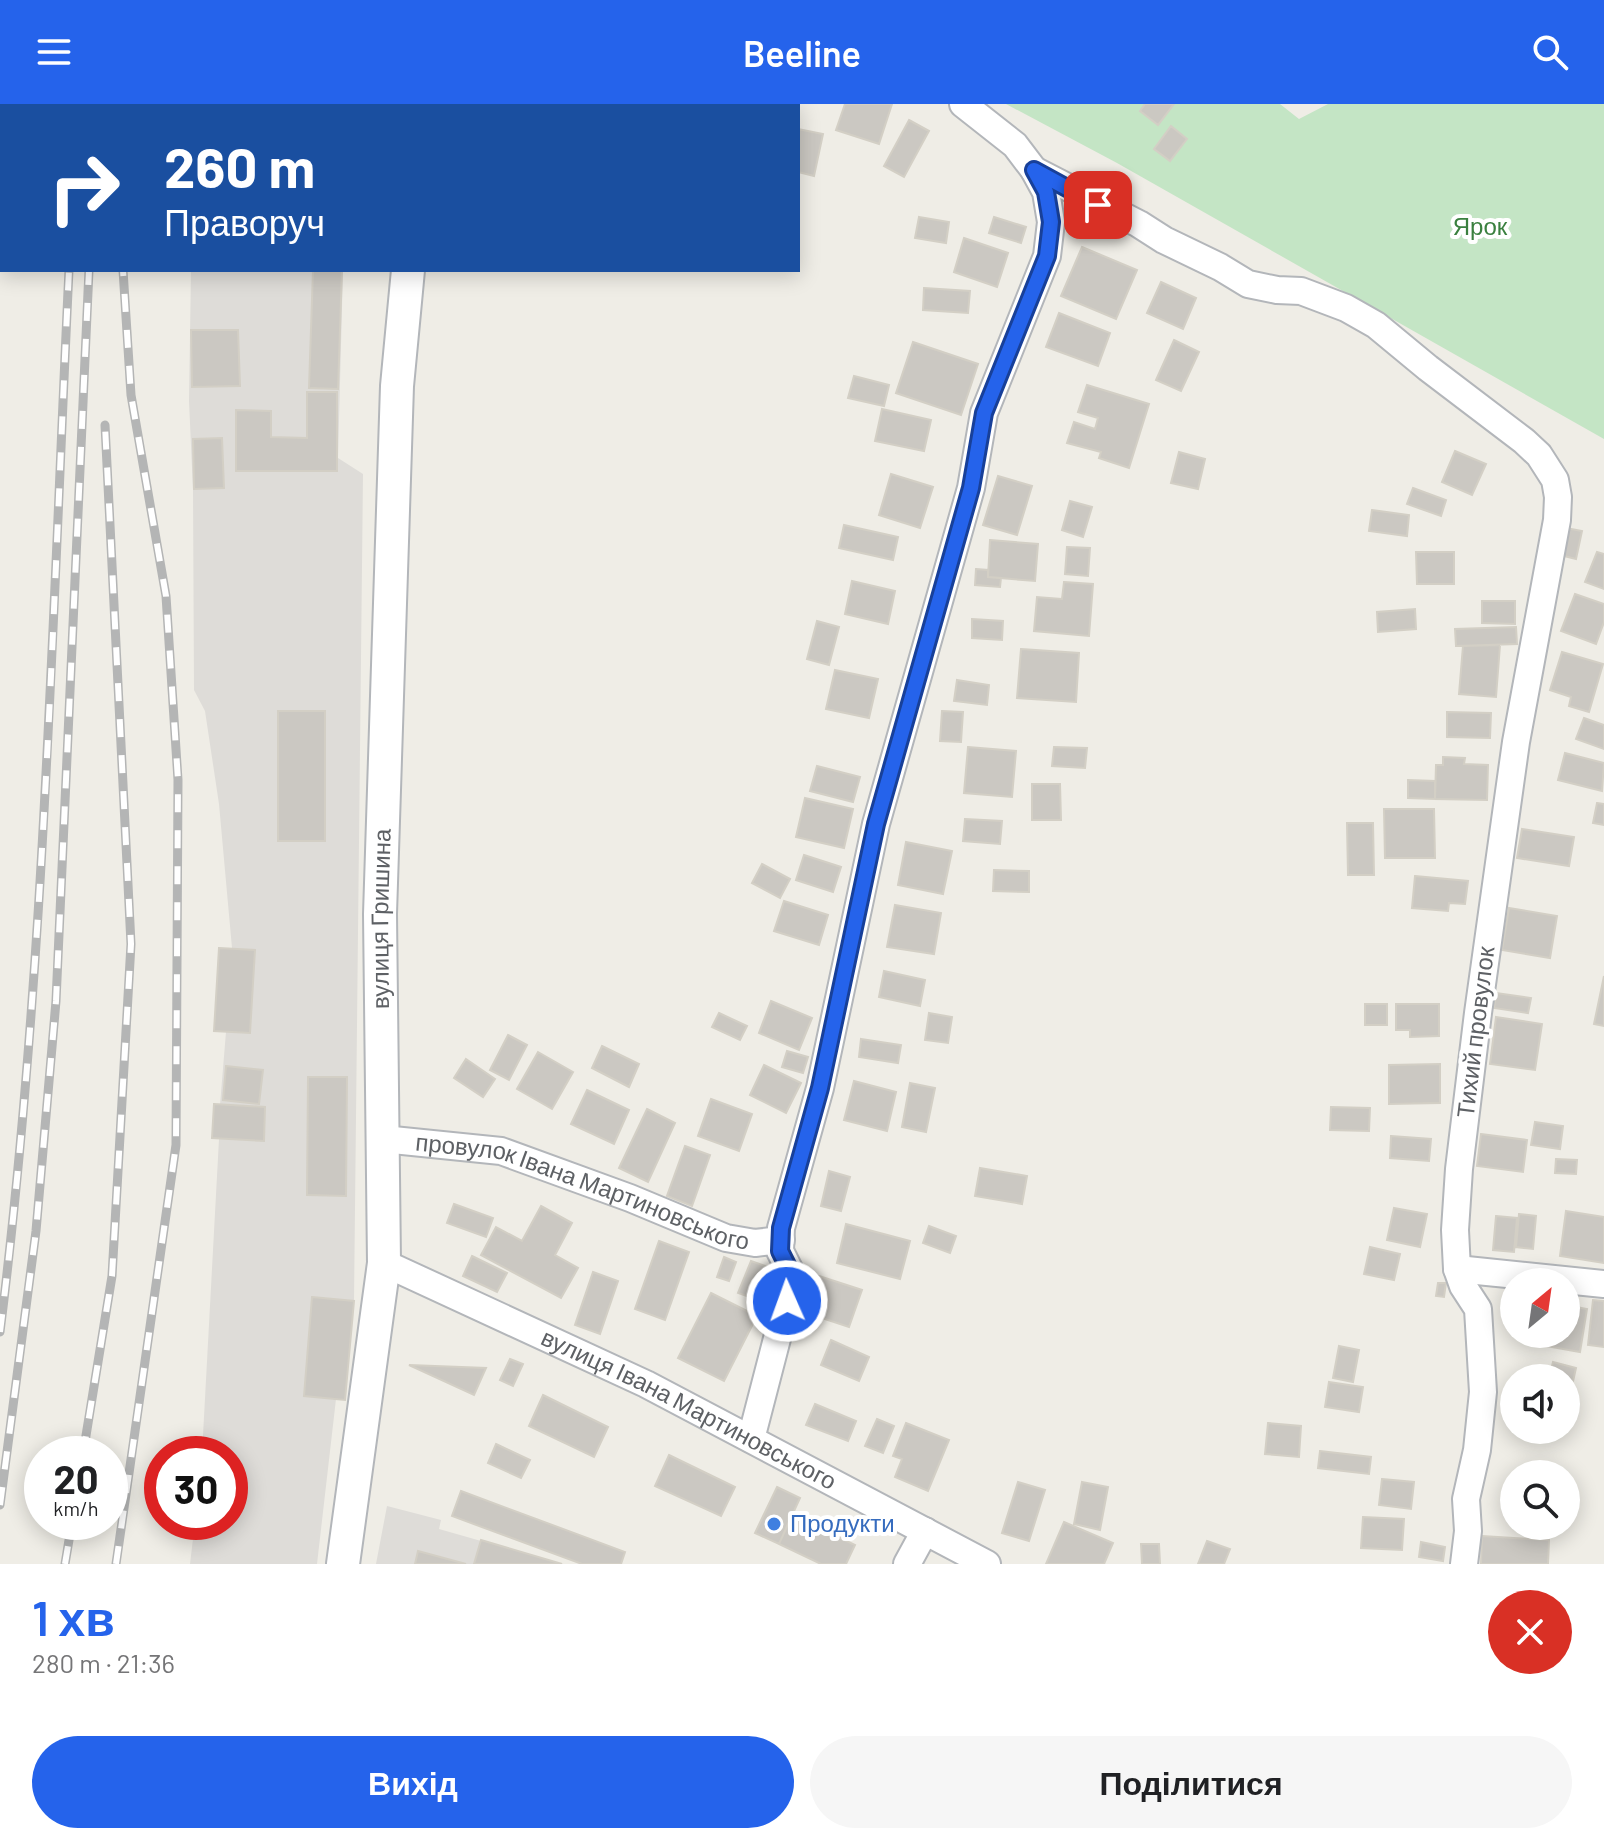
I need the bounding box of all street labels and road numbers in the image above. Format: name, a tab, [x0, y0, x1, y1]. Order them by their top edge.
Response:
street label: вулиця Гришина	[364, 827, 396, 1009]
street label: Тихий провулок	[1450, 944, 1499, 1119]
street label: провулок Івана Мартиновського	[414, 1126, 752, 1255]
street label: вулиця Івана Мартиновського	[537, 1322, 842, 1495]

